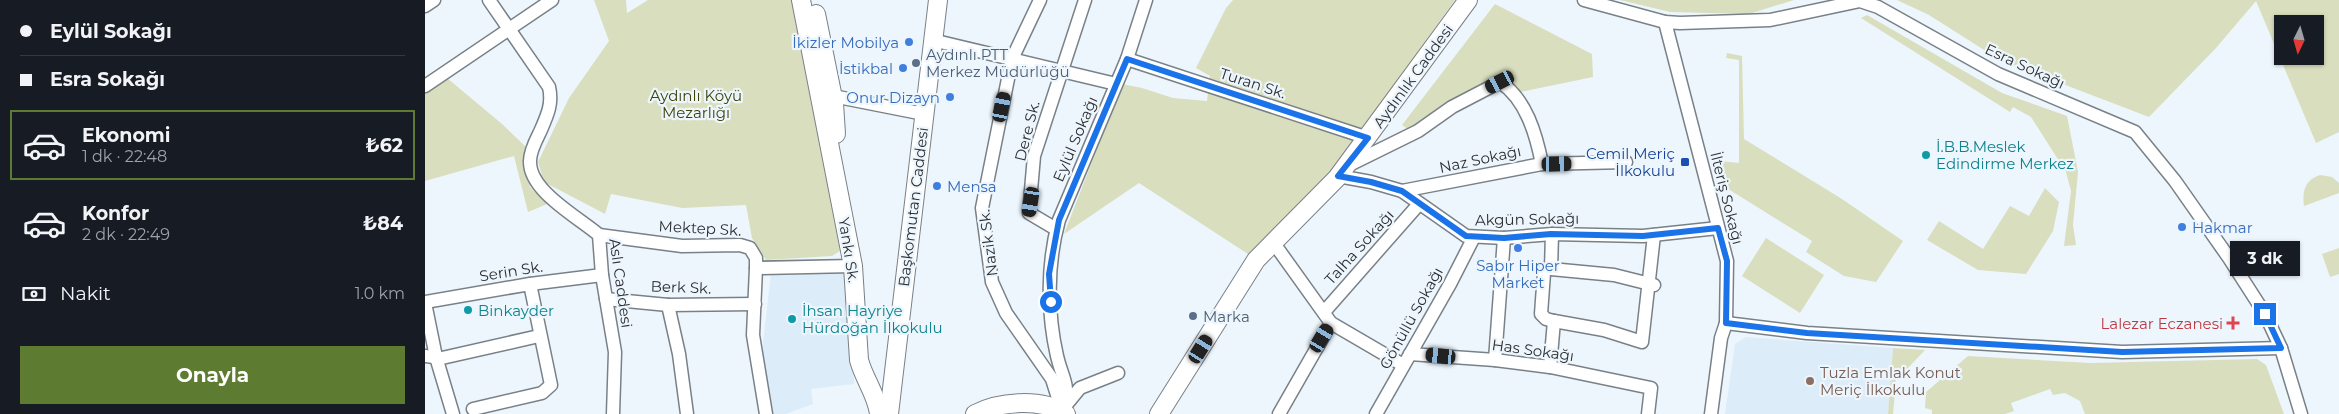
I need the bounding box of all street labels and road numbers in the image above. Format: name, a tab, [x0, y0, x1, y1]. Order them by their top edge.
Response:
street label: Aydınlık Caddesi	[1369, 20, 1457, 132]
street label: Esra Sokağı	[1982, 39, 2068, 93]
street label: Turan Sk.	[1218, 63, 1288, 103]
street label: Eylül Sokağı	[1049, 93, 1101, 185]
street label: Dere Sk.	[1010, 99, 1044, 163]
street label: Başkomutan Caddesi	[894, 126, 932, 288]
street label: Naz Sokağı	[1437, 141, 1523, 177]
street label: İlteriş Sokağı	[1706, 150, 1748, 246]
street label: Talha Sokağı	[1320, 205, 1398, 289]
street label: Nazik Sk.	[974, 209, 1002, 277]
street label: Akgün Sokağı	[1475, 209, 1579, 229]
street label: Mektep Sk.	[658, 216, 742, 240]
street label: Yankı Sk.	[834, 216, 864, 284]
street label: Aslı Caddesi	[605, 237, 637, 329]
street label: Serin Sk.	[478, 257, 544, 285]
street label: Gönüllü Sokağı	[1375, 264, 1447, 372]
street label: Berk Sk.	[650, 276, 712, 298]
street label: Has Sokağı	[1491, 335, 1575, 365]

